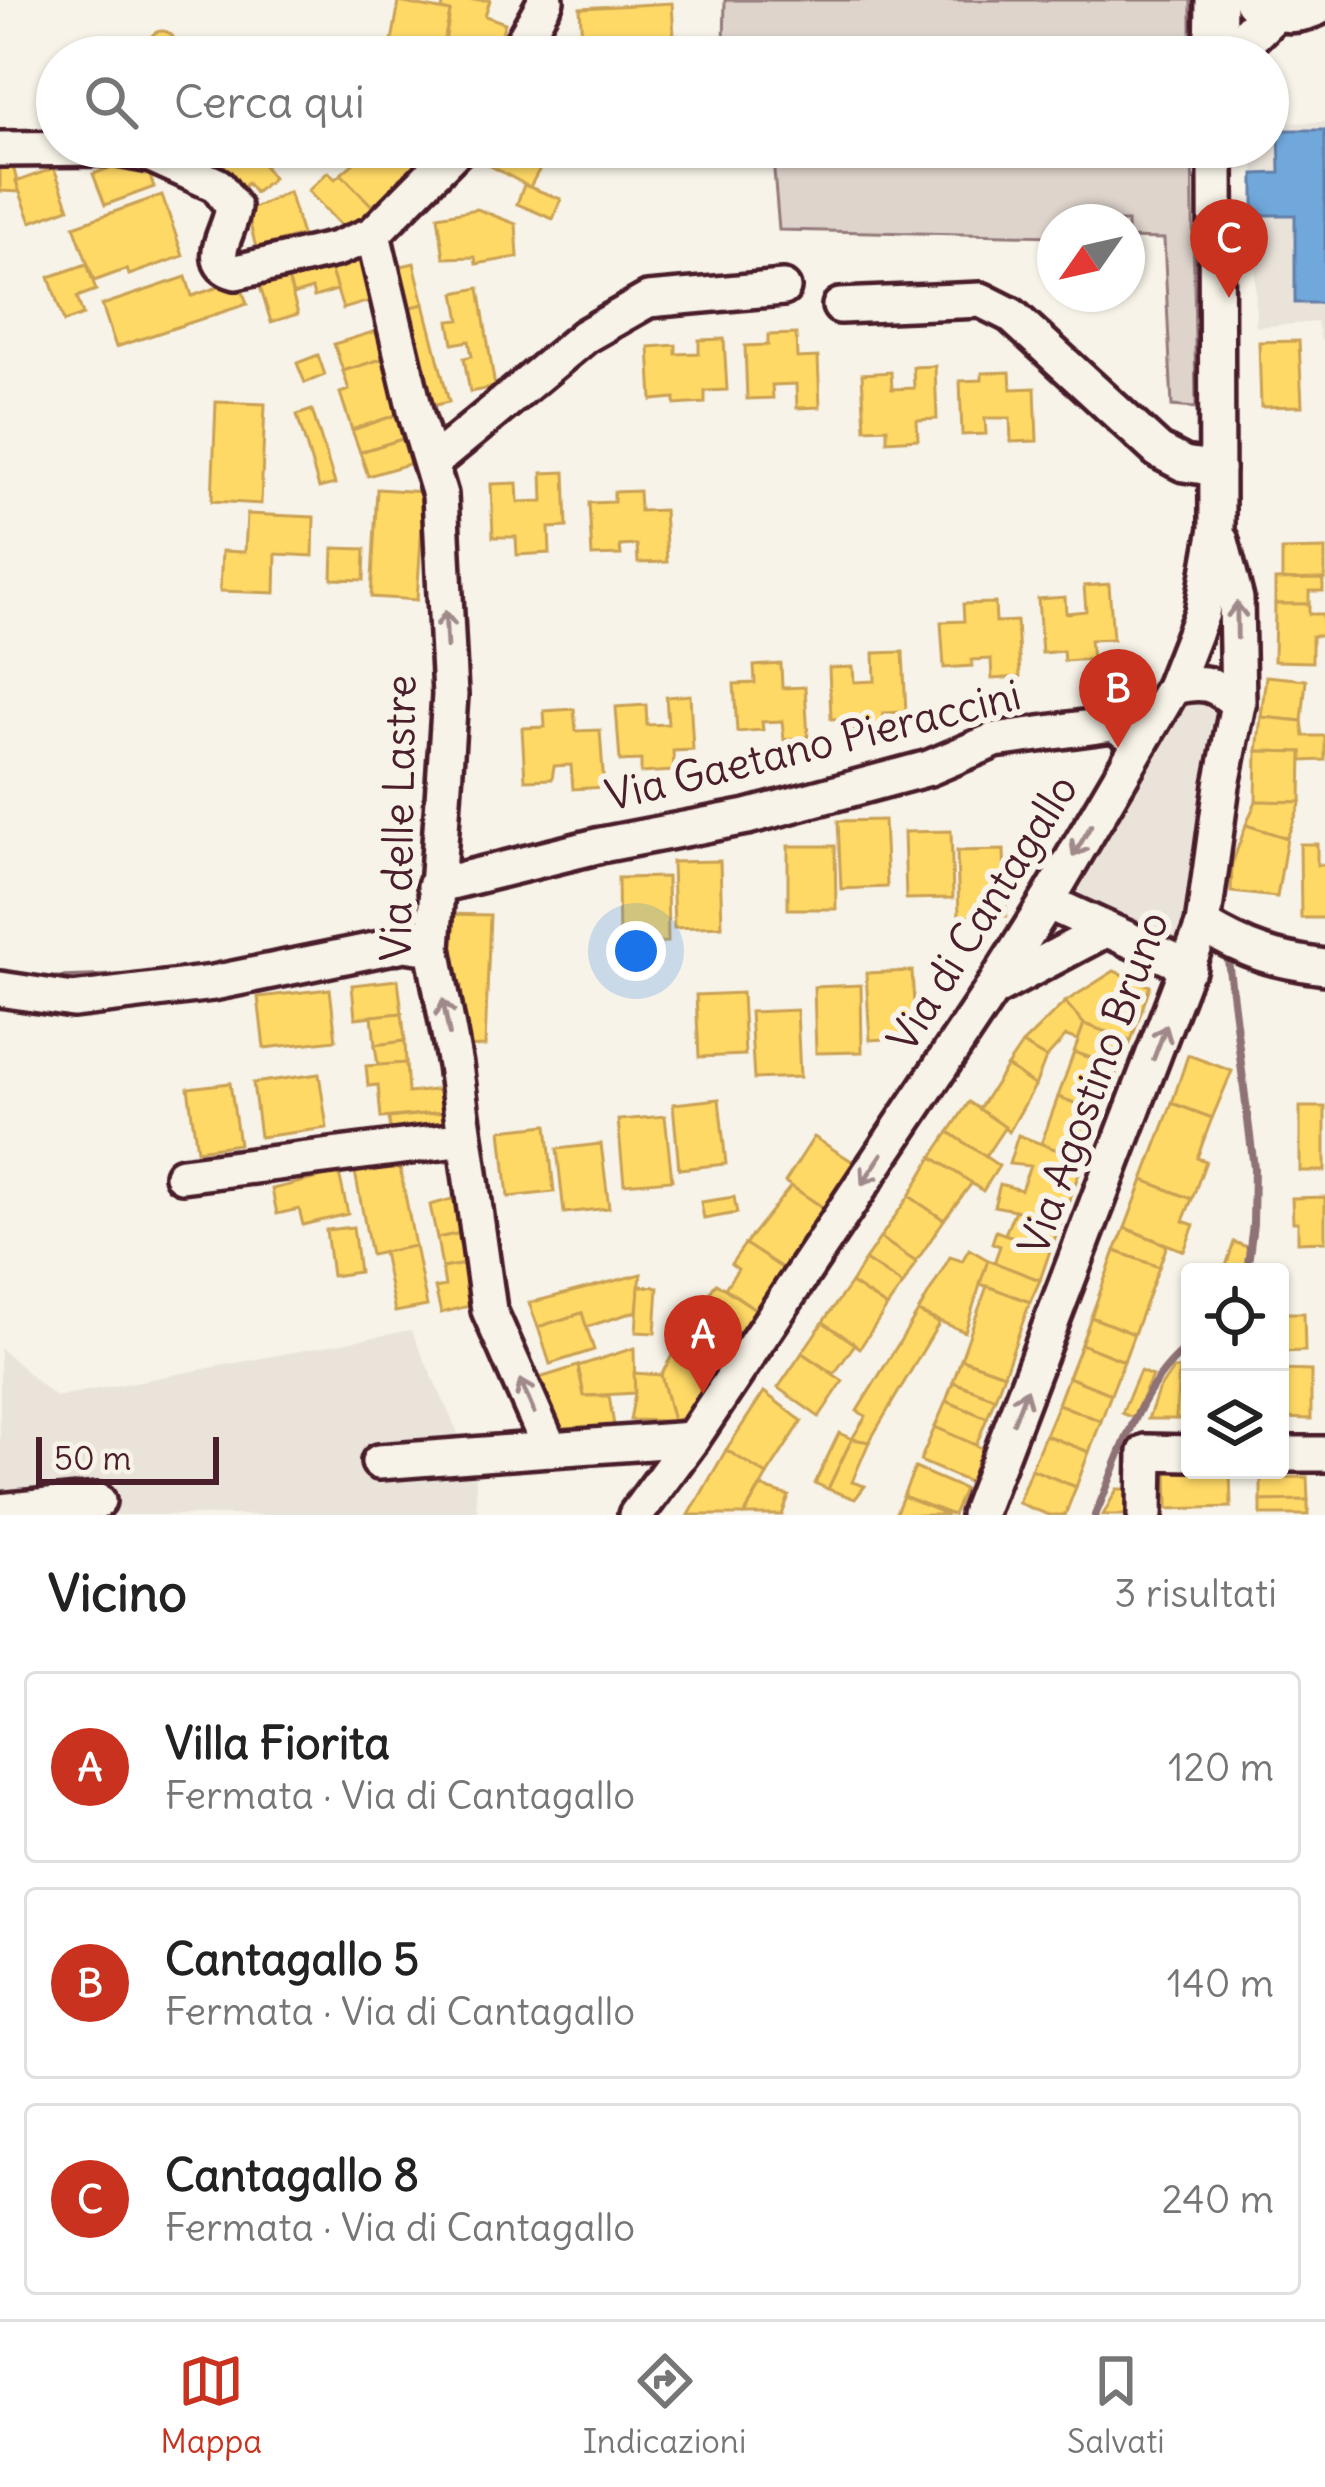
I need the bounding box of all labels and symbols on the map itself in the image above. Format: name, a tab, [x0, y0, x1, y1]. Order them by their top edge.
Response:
pin: C	[1190, 199, 1268, 298]
north arrow	[1037, 204, 1145, 312]
one-way arrow	[1225, 601, 1248, 640]
one-way arrow	[434, 610, 457, 649]
pin: B	[1079, 649, 1157, 748]
street label: Via Gaetano Pieraccini	[600, 668, 1026, 822]
street label: Via delle Lastre	[370, 674, 426, 962]
street label: Via di Cantagallo	[876, 765, 1088, 1061]
one-way arrow	[1070, 823, 1094, 858]
street label: Via Agostino Bruno	[1007, 904, 1179, 1262]
your location	[606, 921, 666, 981]
one-way arrow	[433, 998, 456, 1037]
one-way arrow	[1151, 1024, 1173, 1061]
one-way arrow	[859, 1152, 884, 1186]
pin: A	[664, 1295, 742, 1394]
one-way arrow	[514, 1379, 536, 1415]
one-way arrow	[1011, 1388, 1033, 1425]
scale bar	[36, 1431, 219, 1484]

